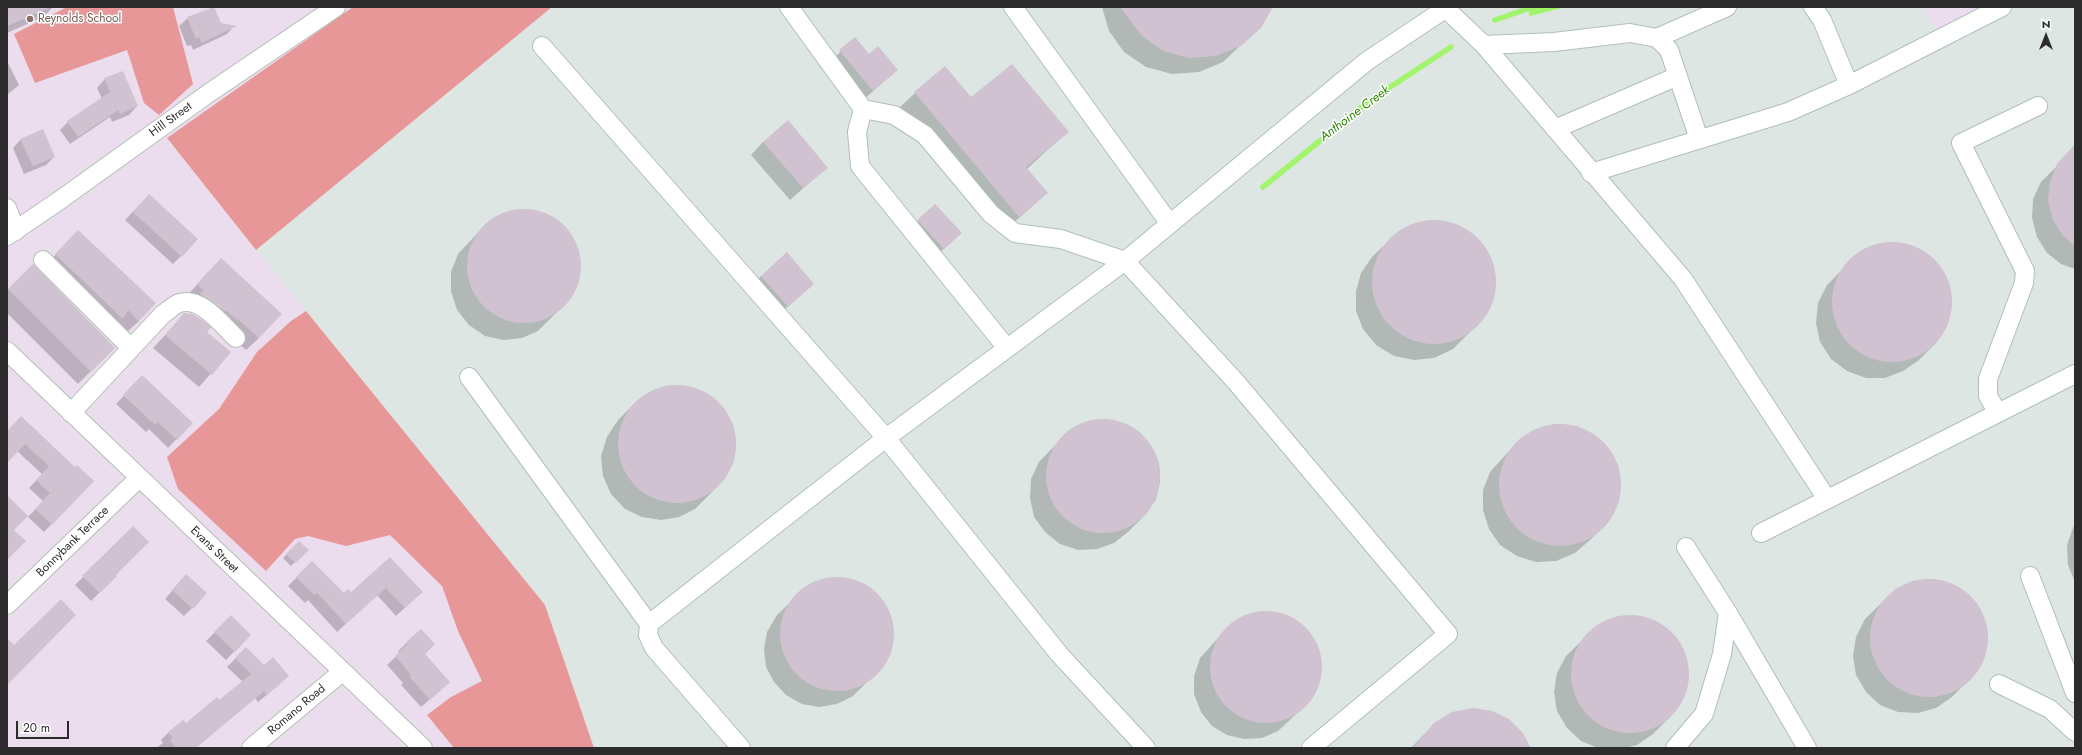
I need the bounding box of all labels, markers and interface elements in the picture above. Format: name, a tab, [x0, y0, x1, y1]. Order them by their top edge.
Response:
place label: Reynolds School	[38, 12, 121, 26]
marker: Reynolds School	[25, 14, 35, 24]
north arrow	[2026, 16, 2066, 56]
text: N	[2042, 16, 2050, 32]
water label: Anthoine Creek	[1317, 83, 1393, 145]
street label: Hill Street	[147, 100, 195, 140]
street label: Bonnybank Terrace	[34, 504, 112, 580]
street label: Evans Street	[187, 524, 241, 576]
street label: Romano Road	[265, 682, 329, 738]
scale bar	[18, 713, 71, 739]
text: 20 m	[23, 719, 50, 737]

